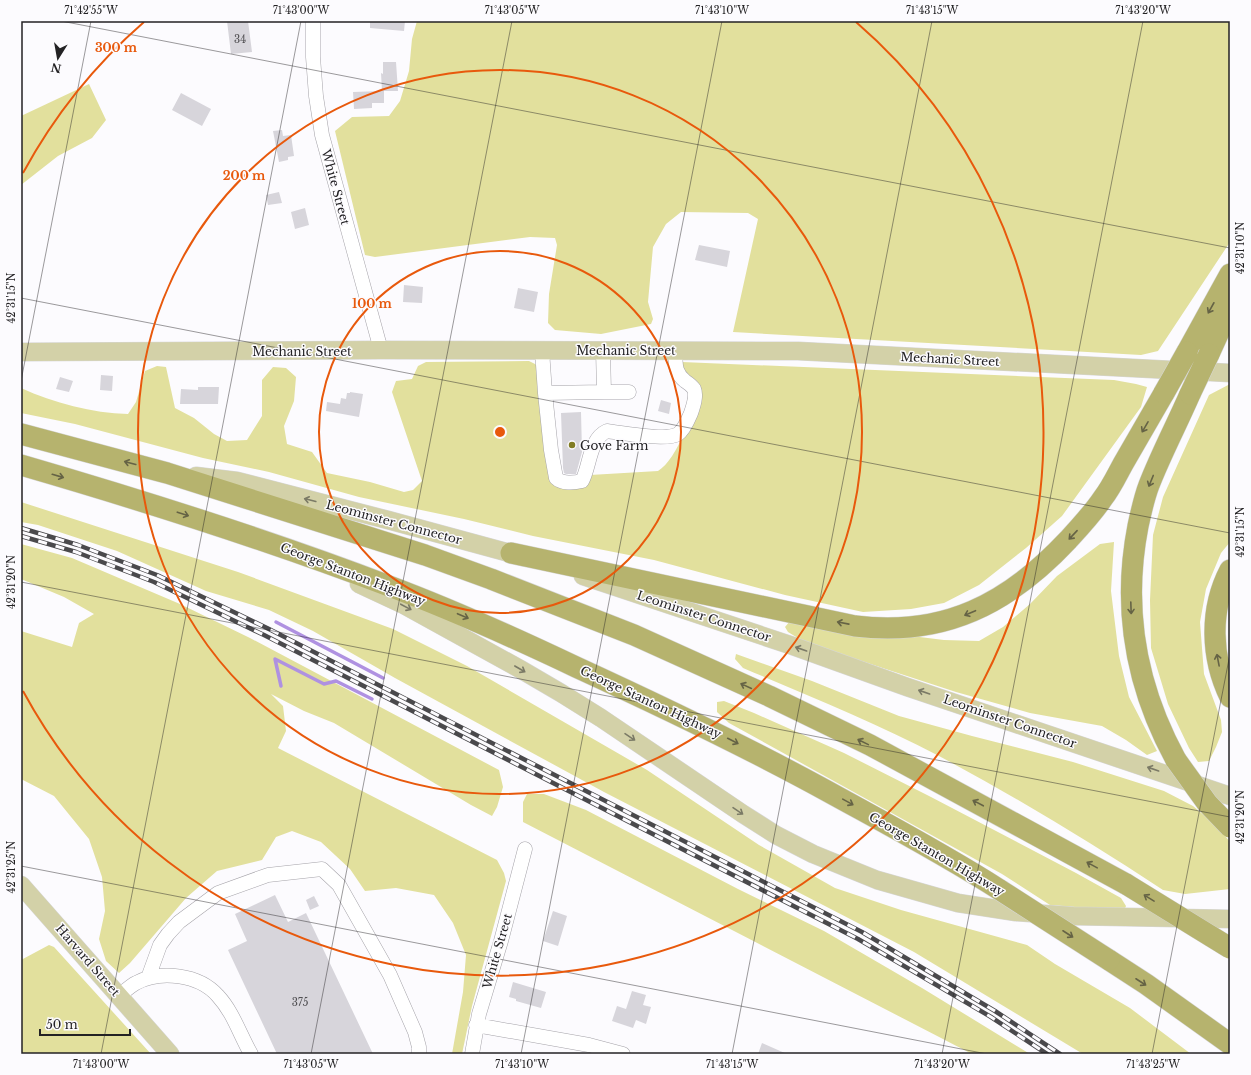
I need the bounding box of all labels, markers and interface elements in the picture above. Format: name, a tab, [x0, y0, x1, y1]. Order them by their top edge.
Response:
text: 71°42'55"W	[64, 4, 118, 17]
text: 71°43'00"W	[273, 4, 329, 17]
text: 71°43'05"W	[485, 4, 540, 17]
text: 71°43'10"W	[695, 4, 749, 17]
text: 71°43'15"W	[906, 4, 958, 17]
text: 71°43'20"W	[1115, 4, 1171, 17]
house number: 34	[234, 33, 246, 46]
north arrow	[38, 38, 78, 78]
text: 300 m	[95, 40, 138, 55]
text: N	[49, 60, 63, 76]
street label: White Street	[318, 147, 353, 227]
text: 200 m	[223, 168, 266, 183]
text: 42°31'10"N	[1234, 222, 1247, 274]
text: 42°31'15"N	[5, 272, 18, 324]
text: 100 m	[352, 296, 393, 311]
one-way arrow	[1207, 302, 1214, 314]
street label: Mechanic Street	[576, 343, 676, 358]
street label: Mechanic Street	[252, 344, 352, 359]
street label: Mechanic Street	[900, 349, 1000, 369]
one-way arrow	[1140, 421, 1148, 433]
centre of rings	[493, 425, 507, 439]
place label: Gove Farm	[580, 438, 648, 453]
marker: Gove Farm	[567, 440, 577, 450]
one-way arrow	[124, 459, 137, 466]
one-way arrow	[52, 473, 65, 480]
one-way arrow	[1147, 474, 1155, 486]
one-way arrow	[304, 496, 317, 503]
street label: Leominster Connector	[325, 497, 464, 547]
text: 42°31'15"N	[1234, 506, 1247, 558]
one-way arrow	[176, 511, 189, 518]
one-way arrow	[1068, 530, 1078, 540]
street label: George Stanton Highway	[278, 539, 428, 609]
text: 42°31'20"N	[5, 555, 18, 609]
street label: Leominster Connector	[635, 587, 773, 645]
one-way arrow	[1128, 601, 1135, 614]
one-way arrow	[400, 603, 412, 611]
one-way arrow	[965, 609, 977, 617]
one-way arrow	[456, 613, 468, 620]
one-way arrow	[837, 619, 850, 627]
one-way arrow	[796, 645, 808, 653]
one-way arrow	[1214, 654, 1222, 667]
street label: George Stanton Highway	[578, 663, 724, 742]
one-way arrow	[514, 665, 526, 673]
one-way arrow	[740, 682, 752, 689]
one-way arrow	[919, 688, 931, 696]
street label: Leominster Connector	[941, 691, 1079, 751]
one-way arrow	[625, 733, 636, 741]
one-way arrow	[727, 738, 739, 746]
one-way arrow	[858, 738, 870, 745]
one-way arrow	[1148, 765, 1160, 773]
text: 42°31'20"N	[1234, 790, 1247, 844]
one-way arrow	[842, 799, 854, 807]
one-way arrow	[972, 799, 984, 806]
one-way arrow	[732, 807, 744, 815]
street label: George Stanton Highway	[867, 809, 1008, 899]
text: 42°31'25"N	[5, 841, 18, 893]
one-way arrow	[1086, 861, 1098, 868]
one-way arrow	[1144, 894, 1155, 902]
street label: White Street	[479, 911, 515, 991]
street label: Harvard Street	[53, 921, 124, 999]
one-way arrow	[1062, 930, 1073, 938]
one-way arrow	[1136, 977, 1147, 986]
house number: 375	[292, 996, 309, 1009]
scale bar	[40, 1011, 130, 1037]
text: 50 m	[46, 1017, 78, 1032]
text: 71°43'00"W	[73, 1058, 129, 1071]
text: 71°43'05"W	[284, 1058, 339, 1071]
text: 71°43'10"W	[495, 1058, 549, 1071]
text: 71°43'15"W	[706, 1058, 758, 1071]
text: 71°43'20"W	[914, 1058, 970, 1071]
text: 71°43'25"W	[1126, 1058, 1180, 1071]

